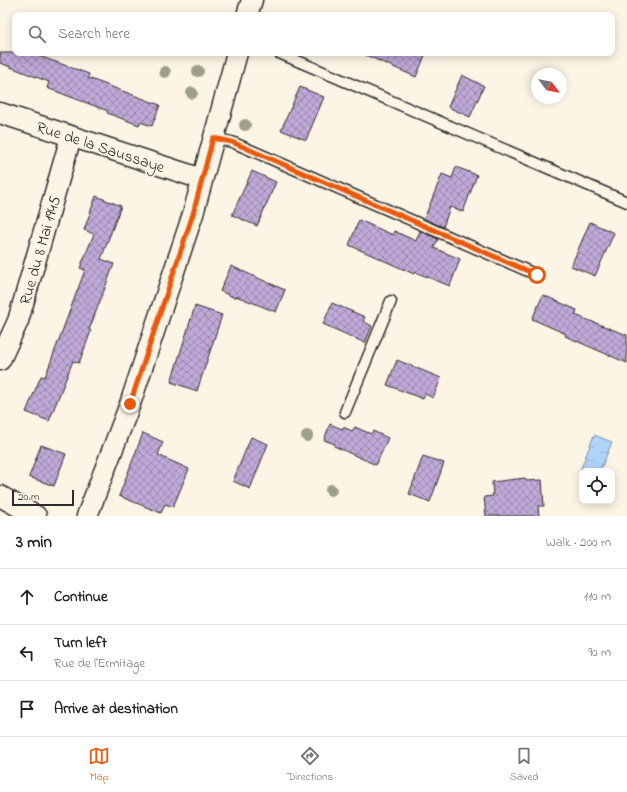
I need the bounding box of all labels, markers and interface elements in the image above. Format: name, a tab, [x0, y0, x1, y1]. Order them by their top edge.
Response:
search box	[12, 12, 615, 56]
icon: search	[26, 23, 48, 45]
text: Search here	[58, 23, 130, 45]
north arrow	[531, 68, 567, 104]
street label: Rue de la Saussaye	[33, 116, 168, 180]
street label: Rue du 8 Mai 1945	[14, 193, 68, 308]
route start	[528, 266, 546, 284]
route end	[121, 395, 139, 413]
map controls	[579, 468, 615, 504]
button: locate	[579, 468, 615, 504]
scale bar	[12, 488, 74, 507]
text: 20 m	[18, 489, 40, 505]
text: 3 min	[16, 530, 52, 555]
text: Walk · 200 m	[546, 533, 611, 552]
icon: ahead	[16, 586, 38, 608]
text: Continue	[54, 586, 108, 608]
text: 110 m	[584, 587, 611, 606]
text: Turn left	[54, 632, 107, 654]
icon: left	[16, 642, 38, 664]
text: 90 m	[588, 643, 611, 662]
text: Rue de l'Ermitage	[54, 654, 145, 673]
icon: arrive	[16, 698, 38, 720]
text: Arrive at destination	[54, 698, 178, 720]
tab: Map	[88, 745, 110, 785]
tab: Directions	[287, 745, 333, 785]
tab: Saved	[510, 745, 539, 785]

